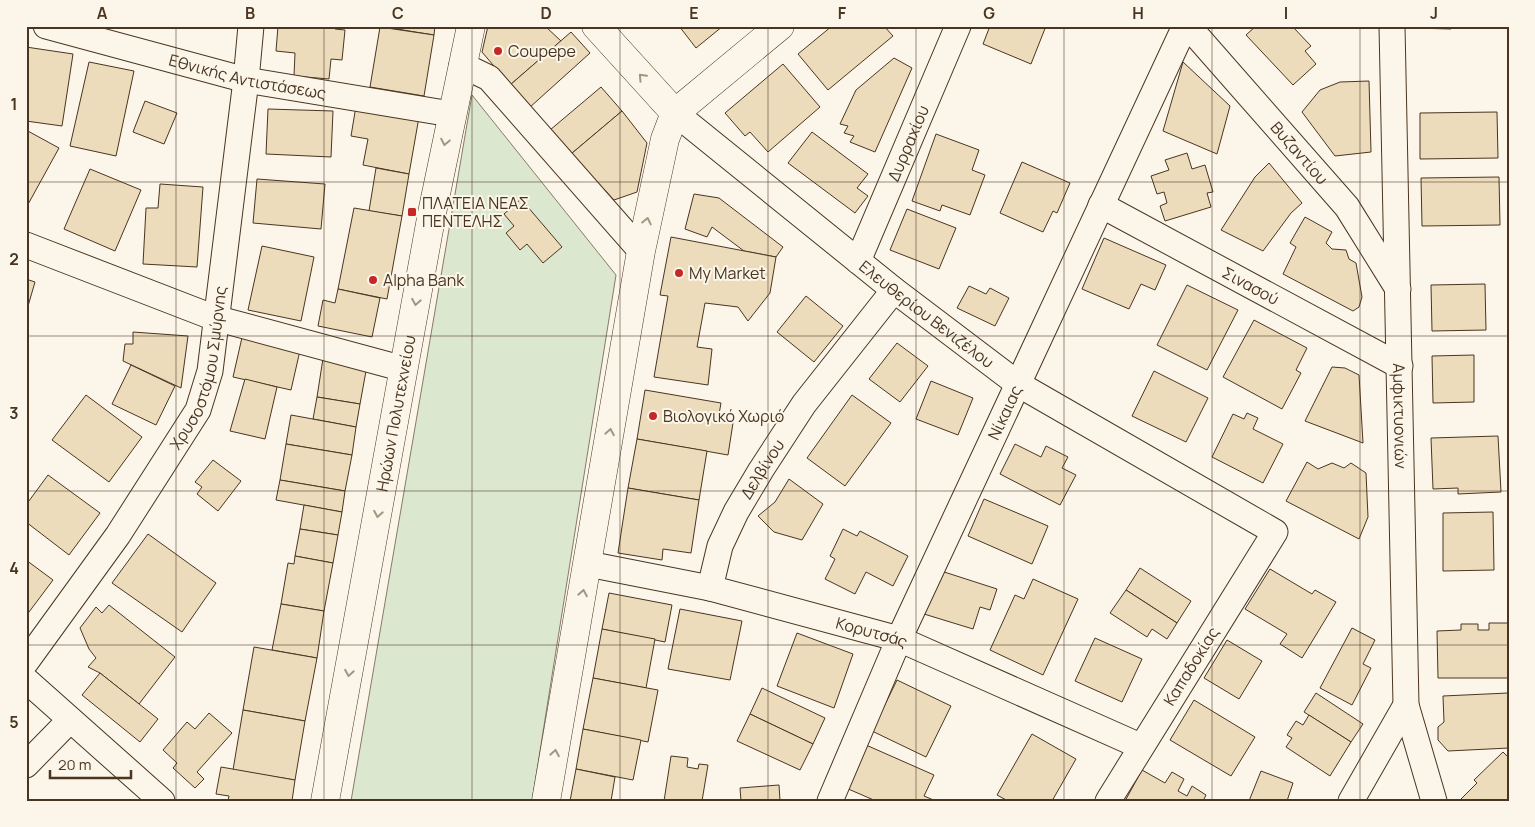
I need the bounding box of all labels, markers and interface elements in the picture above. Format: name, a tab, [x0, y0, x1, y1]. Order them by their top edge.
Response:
text: A	[97, 2, 108, 24]
text: B	[245, 2, 255, 24]
text: C	[392, 2, 404, 24]
text: D	[540, 2, 552, 24]
text: E	[689, 2, 699, 24]
text: F	[838, 2, 847, 24]
text: G	[983, 2, 995, 24]
text: H	[1132, 2, 1144, 24]
text: I	[1284, 2, 1288, 24]
text: J	[1430, 2, 1438, 24]
place label: Coupepe	[508, 40, 576, 62]
marker: Coupepe	[492, 45, 504, 57]
street label: Εθνικής Αντιστάσεως	[167, 49, 328, 104]
one-way arrow	[639, 74, 648, 83]
text: 1	[10, 93, 18, 115]
street label: Δυρραχίου	[882, 102, 934, 185]
street label: Βυζαντίου	[1266, 117, 1333, 189]
one-way arrow	[441, 138, 451, 147]
place label: ΠΛΑΤΕΙΑ ΝΕΑΣ ΠΕΝΤΕΛΗΣ	[422, 192, 529, 232]
marker: ΠΛΑΤΕΙΑ ΝΕΑΣ ΠΕΝΤΕΛΗΣ	[406, 206, 418, 218]
one-way arrow	[642, 216, 652, 225]
text: 2	[9, 248, 19, 270]
street label: Ελευθερίου Βενιζέλου	[855, 255, 998, 373]
street label: Σινασού	[1218, 261, 1283, 310]
place label: My Market	[689, 262, 766, 284]
marker: My Market	[673, 267, 685, 279]
place label: Alpha Bank	[383, 269, 465, 291]
marker: Alpha Bank	[367, 274, 379, 286]
street label: Χρυσοστόμου Σμύρνης	[165, 285, 231, 454]
one-way arrow	[411, 298, 421, 306]
street label: Ηρώων Πολυτεχνείου	[370, 333, 421, 493]
street label: Αμφικτυονιών	[1388, 363, 1412, 469]
street label: Νίκαιας	[982, 381, 1027, 443]
text: 3	[9, 402, 19, 424]
place label: Βιολογικό Χωριό	[663, 405, 784, 427]
marker: Βιολογικό Χωριό	[647, 410, 659, 422]
one-way arrow	[605, 428, 615, 437]
street label: Δελβίνου	[735, 435, 789, 503]
one-way arrow	[373, 509, 383, 518]
text: 4	[9, 557, 19, 579]
one-way arrow	[577, 588, 587, 597]
street label: Κορυτσάς	[834, 611, 911, 653]
street label: Καπαδοκίας	[1158, 622, 1224, 710]
one-way arrow	[344, 669, 354, 678]
text: 5	[9, 711, 19, 733]
scale bar	[50, 747, 131, 779]
one-way arrow	[549, 748, 559, 757]
text: 20 m	[58, 754, 91, 775]

